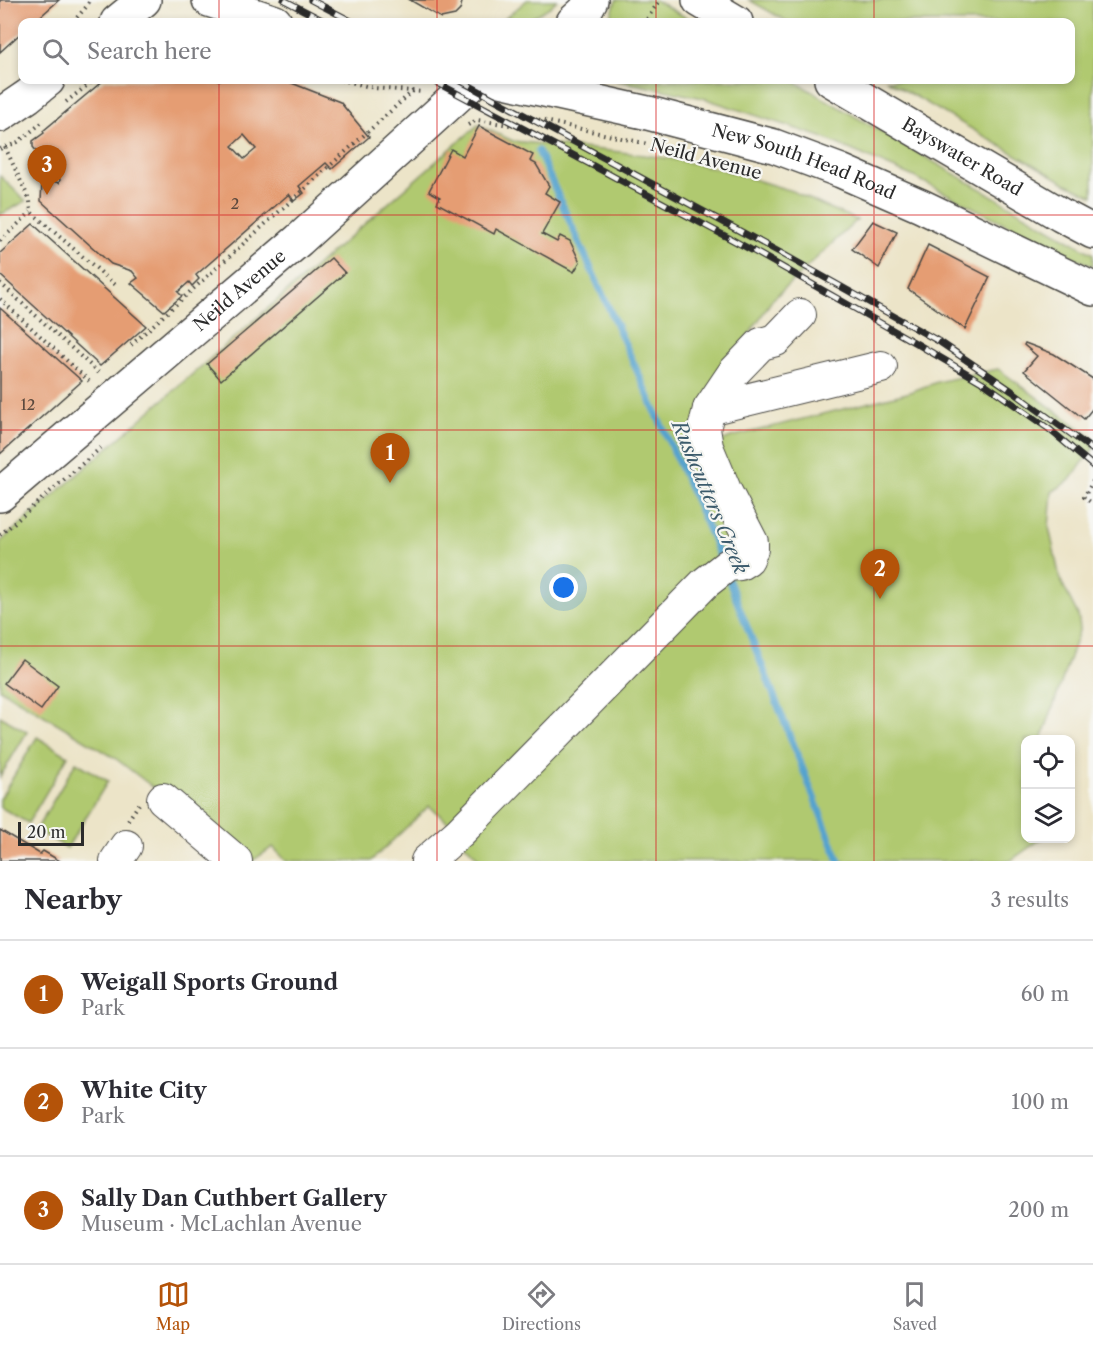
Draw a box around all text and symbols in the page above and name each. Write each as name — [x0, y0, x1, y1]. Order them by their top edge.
search box — [18, 18, 1075, 84]
icon: search — [39, 35, 72, 68]
text: Search here — [87, 38, 212, 65]
street label: Bayswater Road — [898, 113, 1026, 201]
street label: New South Head Road — [710, 119, 899, 205]
street label: Neild Avenue — [648, 134, 764, 184]
pin: 3 — [28, 146, 66, 195]
house number: 2 — [231, 194, 239, 213]
street label: Neild Avenue — [189, 245, 290, 336]
house number: 12 — [21, 395, 35, 414]
water label: Rushcutters Creek — [666, 415, 753, 578]
pin: 1 — [370, 434, 410, 483]
pin: 2 — [860, 550, 900, 599]
your location — [549, 573, 578, 602]
map controls — [1021, 735, 1075, 843]
button: locate — [1021, 735, 1075, 789]
button: layers — [1021, 789, 1075, 843]
scale bar — [18, 819, 84, 846]
text: 20 m — [27, 822, 66, 842]
text: Nearby — [24, 884, 122, 916]
text: 3 results — [991, 888, 1069, 912]
text: Weigall Sports Ground — [81, 969, 338, 996]
text: 1 — [39, 982, 48, 1006]
text: 60 m — [1021, 982, 1069, 1006]
text: Park — [81, 996, 124, 1020]
text: White City — [81, 1077, 207, 1104]
text: 2 — [38, 1090, 49, 1114]
text: 100 m — [1011, 1090, 1069, 1114]
text: Park — [81, 1104, 124, 1128]
text: Sally Dan Cuthbert Gallery — [81, 1185, 387, 1212]
text: 3 — [38, 1198, 49, 1222]
text: 200 m — [1008, 1198, 1069, 1222]
text: Museum · McLachlan Avenue — [81, 1212, 362, 1236]
tab: Map — [156, 1278, 190, 1334]
tab: Directions — [502, 1278, 581, 1334]
tab: Saved — [893, 1278, 937, 1334]

